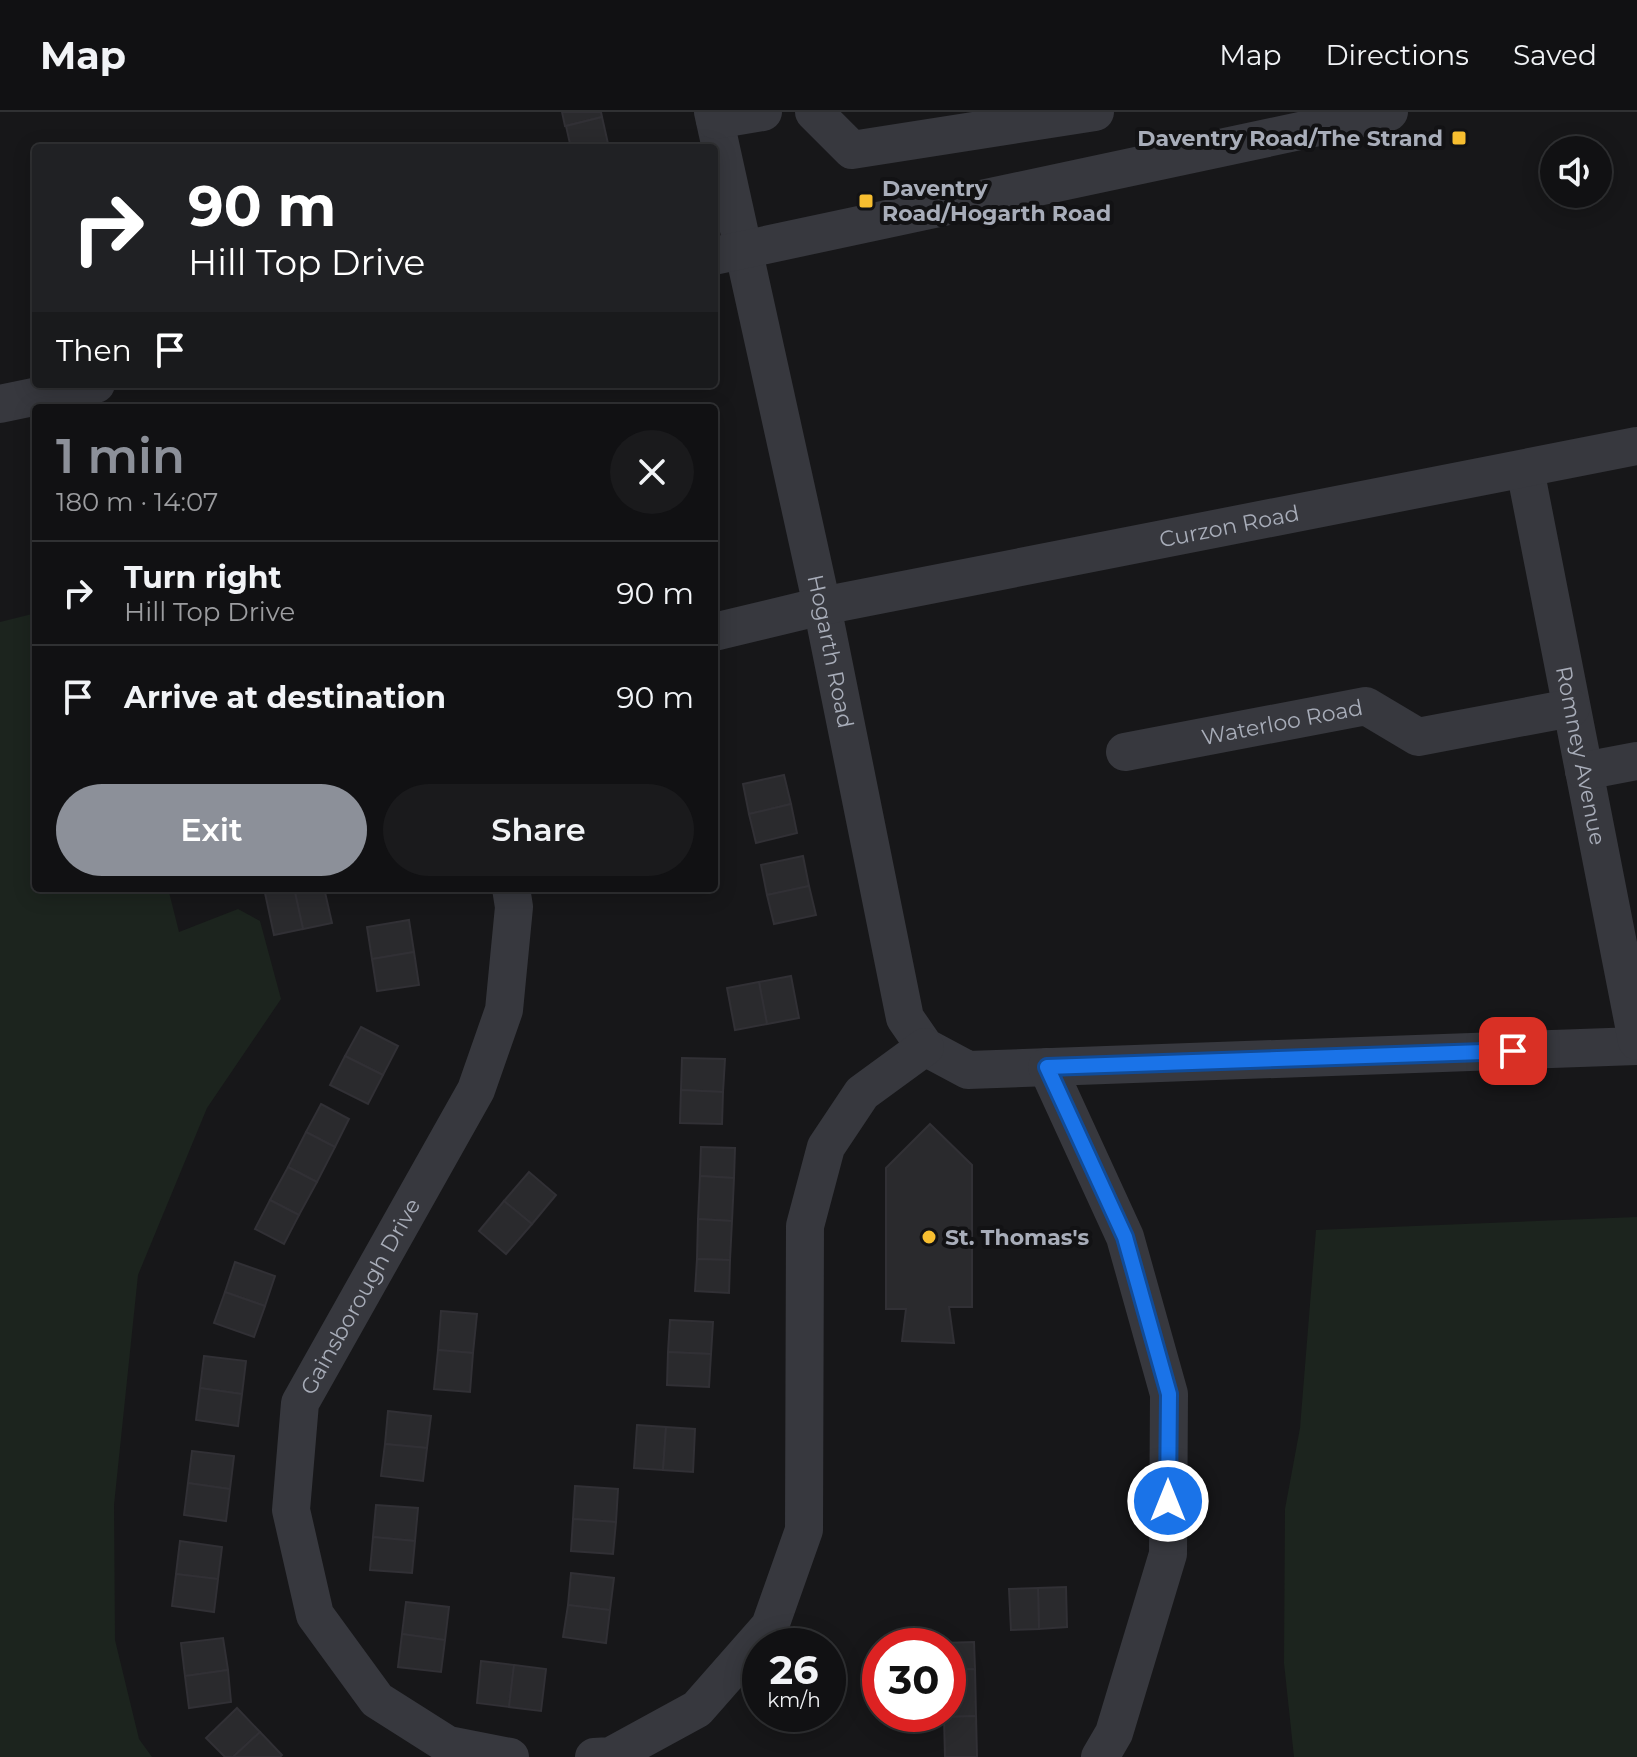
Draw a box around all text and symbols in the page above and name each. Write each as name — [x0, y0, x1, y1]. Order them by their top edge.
text: Map — [40, 32, 126, 79]
text: Map — [1219, 38, 1281, 72]
text: Directions — [1325, 38, 1469, 72]
text: Saved — [1513, 38, 1597, 72]
place label: Daventry Road/The Strand — [1137, 125, 1443, 152]
marker: Daventry Road/The Strand — [1450, 129, 1468, 147]
map controls — [1540, 136, 1612, 208]
button: sound — [1540, 136, 1612, 208]
text: 90 m — [188, 172, 336, 240]
place label: Daventry Road/Hogarth Road — [882, 175, 1111, 227]
icon: right — [56, 176, 160, 280]
marker: Daventry Road/Hogarth Road — [857, 192, 875, 210]
text: Hill Top Drive — [188, 240, 425, 284]
icon: arrive — [148, 328, 192, 372]
text: Then — [56, 332, 132, 369]
text: 1 min — [56, 427, 185, 485]
button: close — [610, 430, 694, 514]
text: 180 m · 14:07 — [56, 486, 218, 518]
street label: Curzon Road — [1157, 500, 1301, 553]
text: Turn right — [124, 559, 281, 596]
icon: right — [56, 571, 100, 615]
street label: Hogarth Road — [801, 572, 859, 730]
text: 90 m — [616, 575, 694, 612]
text: Hill Top Drive — [124, 596, 295, 628]
street label: Romney Avenue — [1550, 664, 1611, 847]
icon: arrive — [56, 675, 100, 719]
text: Arrive at destination — [124, 679, 446, 716]
text: 90 m — [616, 679, 694, 716]
street label: Waterloo Road — [1199, 694, 1365, 751]
button: Exit — [56, 784, 367, 876]
button: Share — [383, 784, 694, 876]
pin — [1479, 1017, 1547, 1085]
icon: arrive — [1491, 1029, 1535, 1073]
street label: Gainsborough Drive — [295, 1194, 426, 1399]
place label: St. Thomas's — [945, 1224, 1090, 1251]
marker: St. Thomas's — [920, 1228, 938, 1246]
position arrow — [1126, 1459, 1210, 1543]
speed limit sign: 30 — [862, 1628, 966, 1732]
text: 26 — [769, 1645, 819, 1694]
text: km/h — [767, 1688, 821, 1712]

